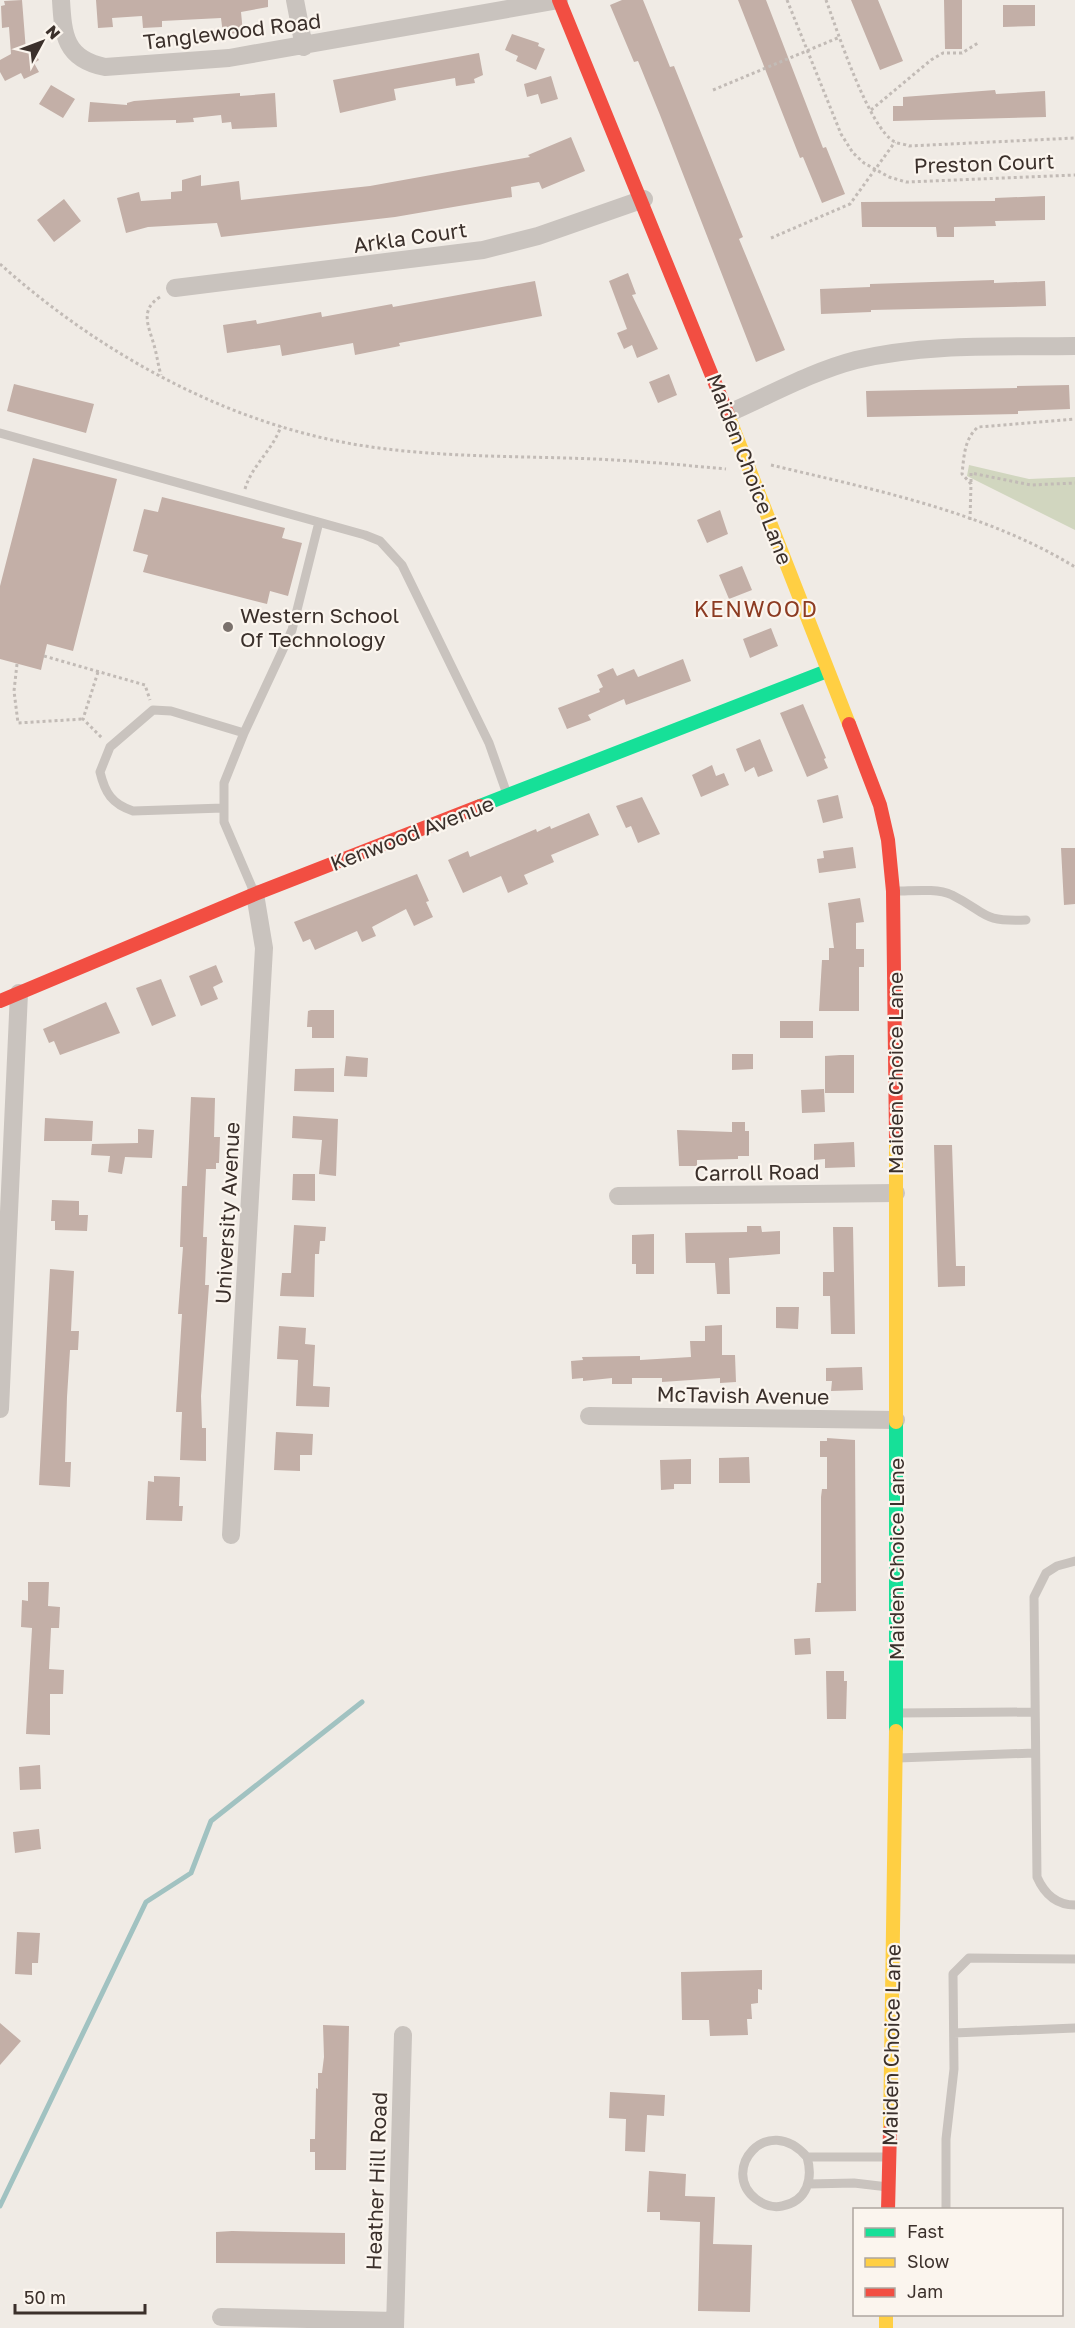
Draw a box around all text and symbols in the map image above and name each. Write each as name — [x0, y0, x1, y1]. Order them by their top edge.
street label: Tanglewood Road — [142, 7, 322, 55]
north arrow — [12, 12, 72, 72]
text: N — [42, 21, 65, 43]
street label: Preston Court — [913, 148, 1055, 178]
street label: Arkla Court — [351, 216, 469, 258]
street label: Maiden Choice Lane — [702, 370, 798, 568]
district label: KENWOOD — [694, 595, 818, 622]
place label: Western School Of Technology — [240, 602, 399, 652]
marker: Western School Of Technology — [221, 620, 235, 634]
street label: Kenwood Avenue — [326, 790, 498, 876]
street label: Maiden Choice Lane — [882, 972, 908, 1174]
street label: University Avenue — [209, 1121, 245, 1305]
street label: Carroll Road — [694, 1158, 820, 1186]
street label: McTavish Avenue — [656, 1380, 830, 1410]
street label: Maiden Choice Lane — [883, 1458, 909, 1660]
street label: Maiden Choice Lane — [876, 1944, 906, 2146]
street label: Heather Hill Road — [360, 2091, 392, 2271]
legend — [853, 2208, 1063, 2316]
text: Fast — [907, 2220, 944, 2242]
text: Slow — [907, 2250, 950, 2272]
scale bar — [15, 2277, 146, 2315]
text: Jam — [907, 2280, 943, 2302]
text: 50 m — [24, 2286, 66, 2308]

